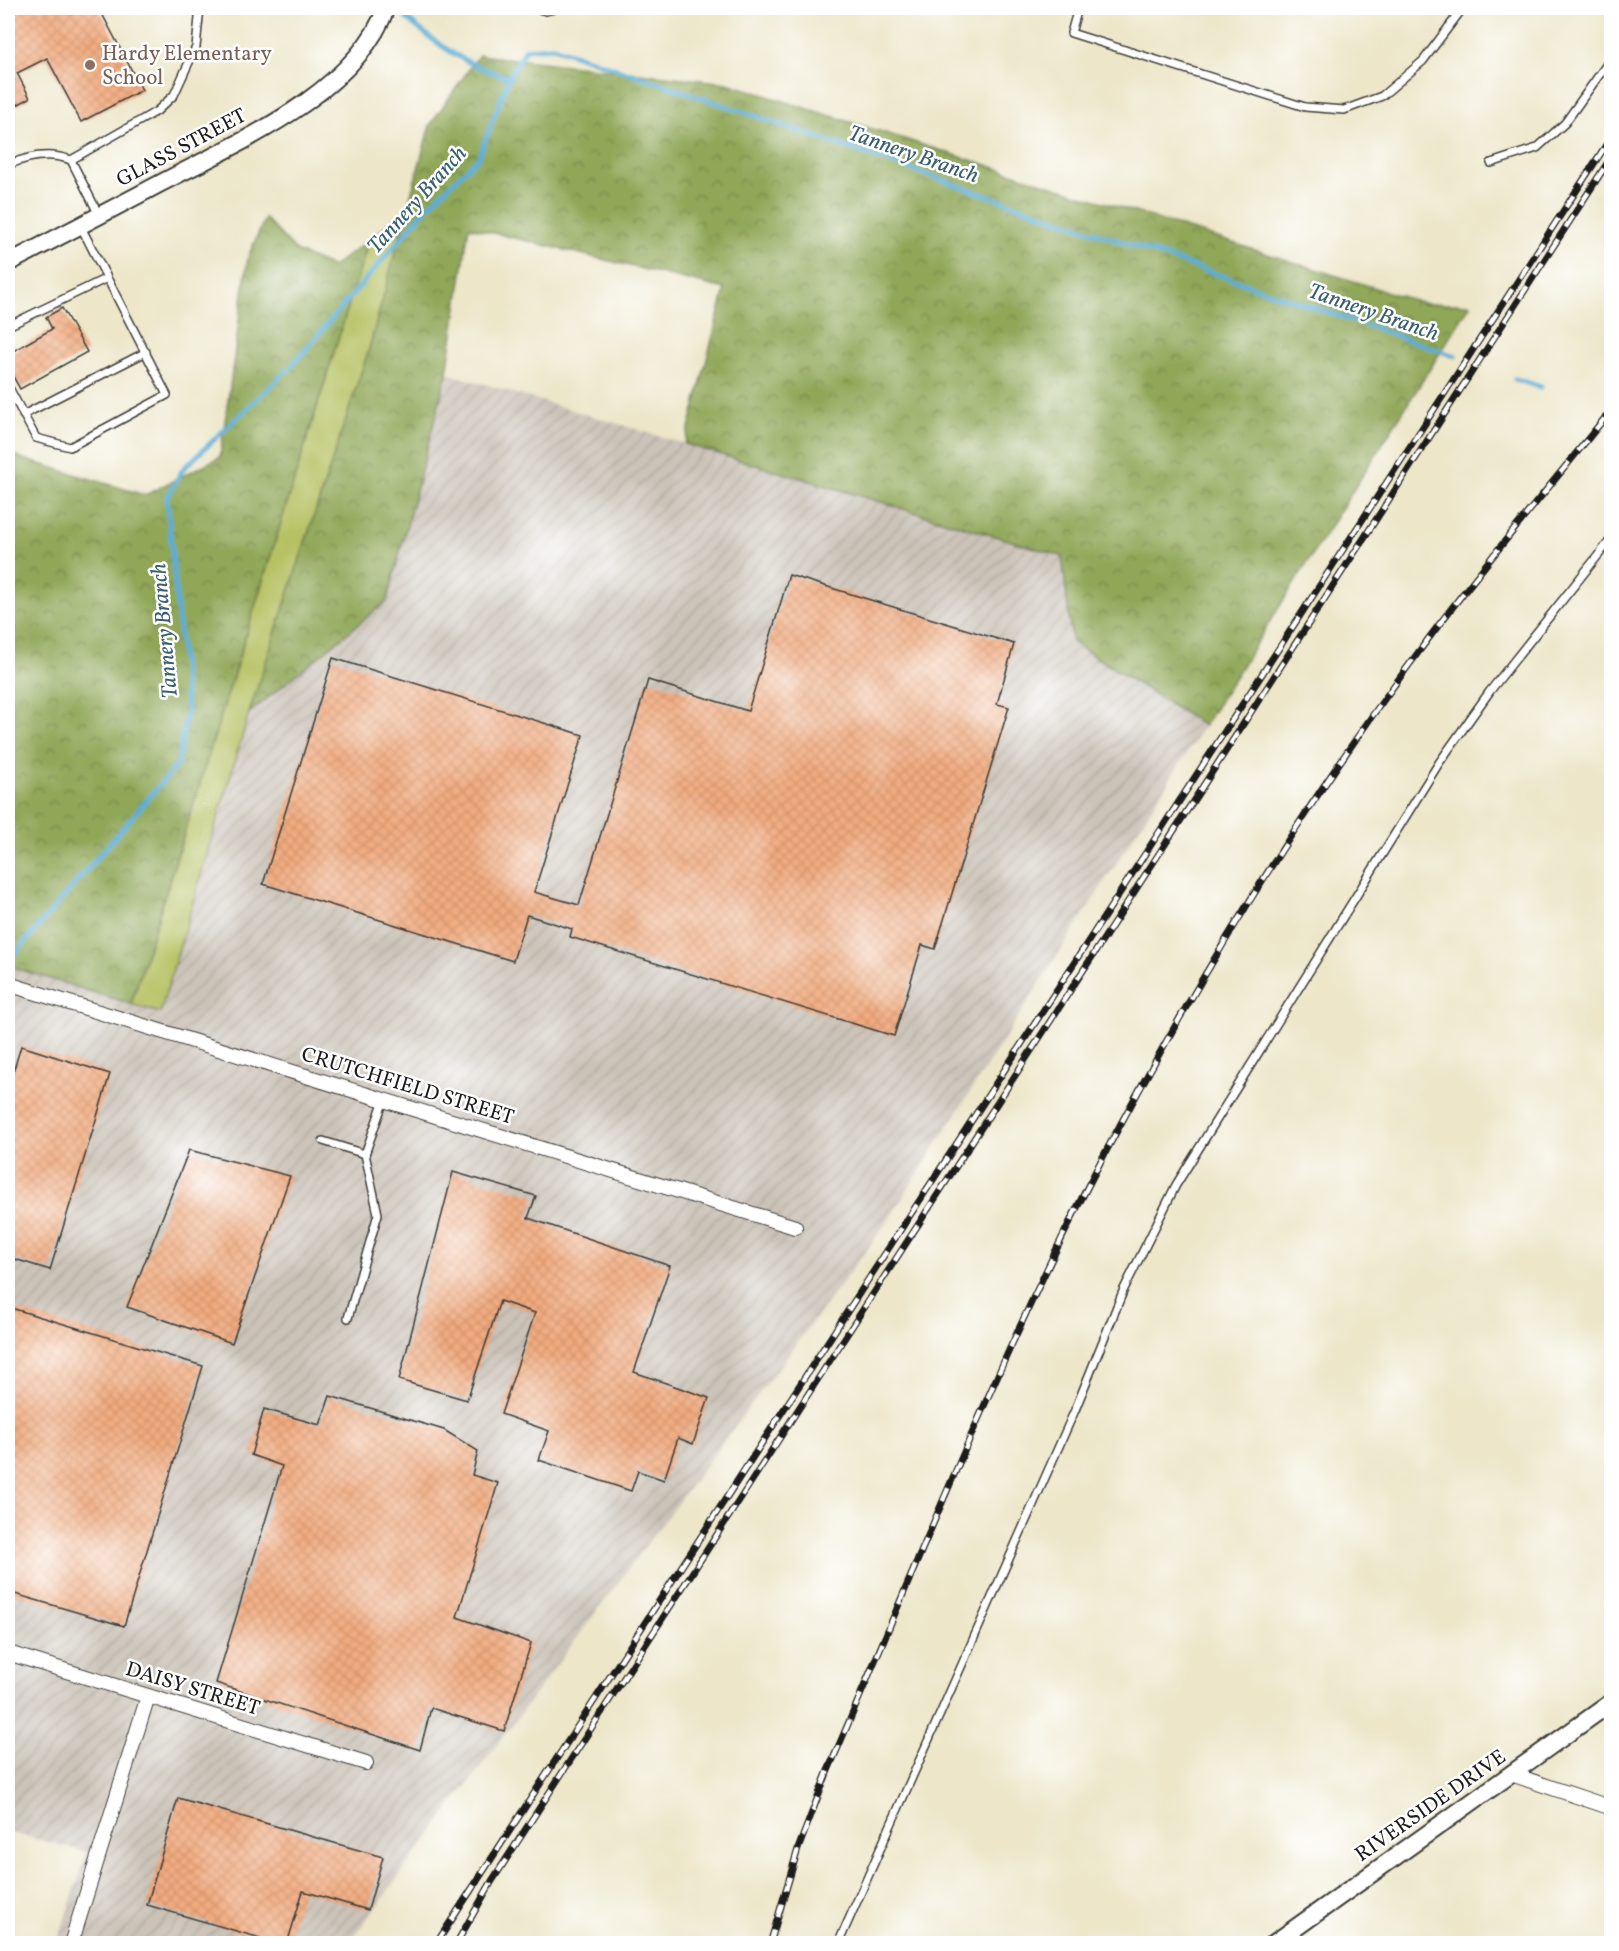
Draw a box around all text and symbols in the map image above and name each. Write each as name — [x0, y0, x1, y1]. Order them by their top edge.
place label: Hardy Elementary School — [102, 40, 272, 93]
marker: Hardy Elementary School — [83, 58, 97, 72]
street label: GLASS STREET — [112, 102, 252, 195]
water label: Tannery Branch — [844, 119, 982, 192]
water label: Tannery Branch — [361, 140, 475, 261]
water label: Tannery Branch — [1304, 277, 1442, 350]
water label: Tannery Branch — [144, 562, 187, 700]
street label: CRUTCHFIELD STREET — [298, 1040, 517, 1133]
street label: DAISY STREET — [122, 1655, 263, 1724]
street label: RIVERSIDE DRIVE — [1349, 1743, 1512, 1869]

